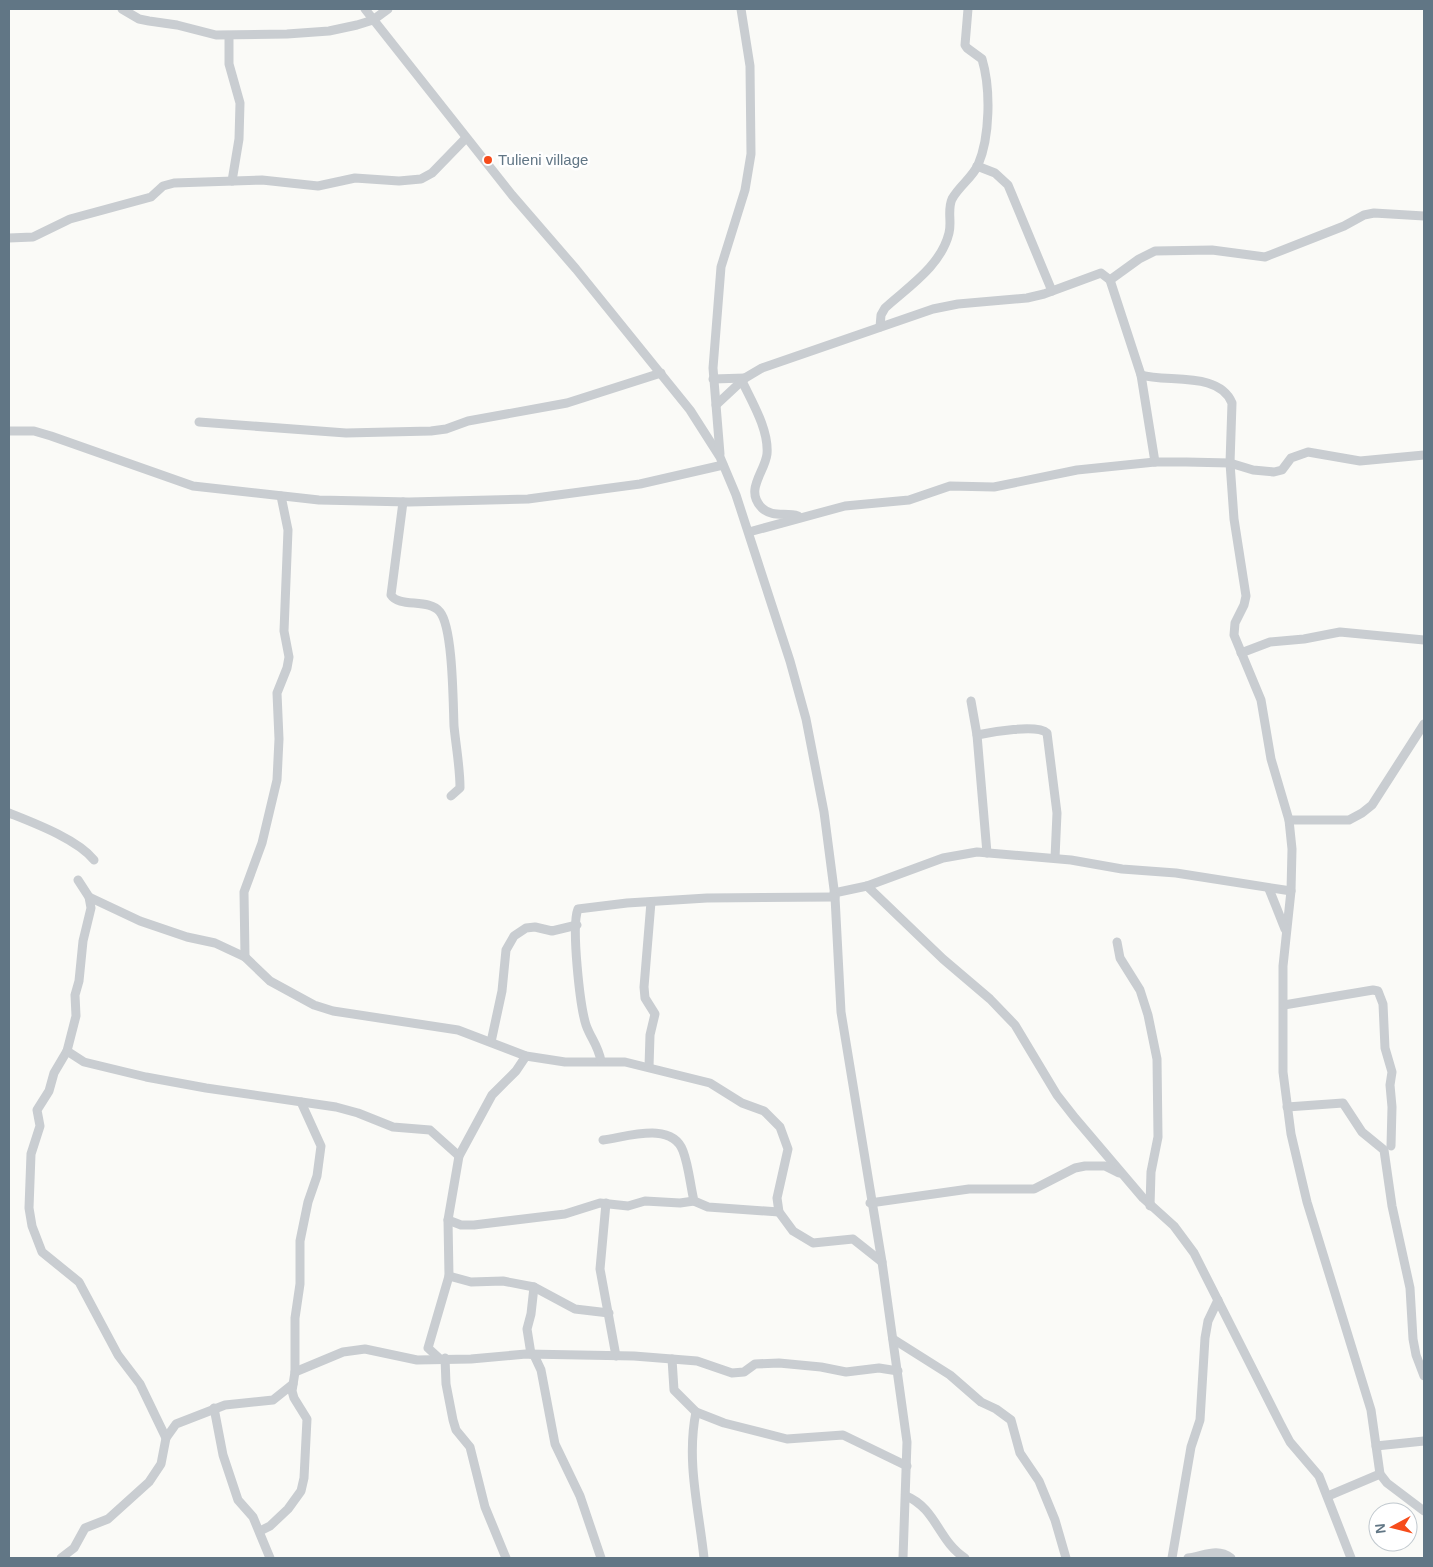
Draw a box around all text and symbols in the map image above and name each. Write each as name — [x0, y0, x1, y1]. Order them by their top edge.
place label: Tulieni village — [498, 151, 588, 168]
marker: Tulieni village — [482, 154, 494, 166]
north arrow — [1368, 1502, 1418, 1552]
text: N — [1372, 1523, 1389, 1535]

